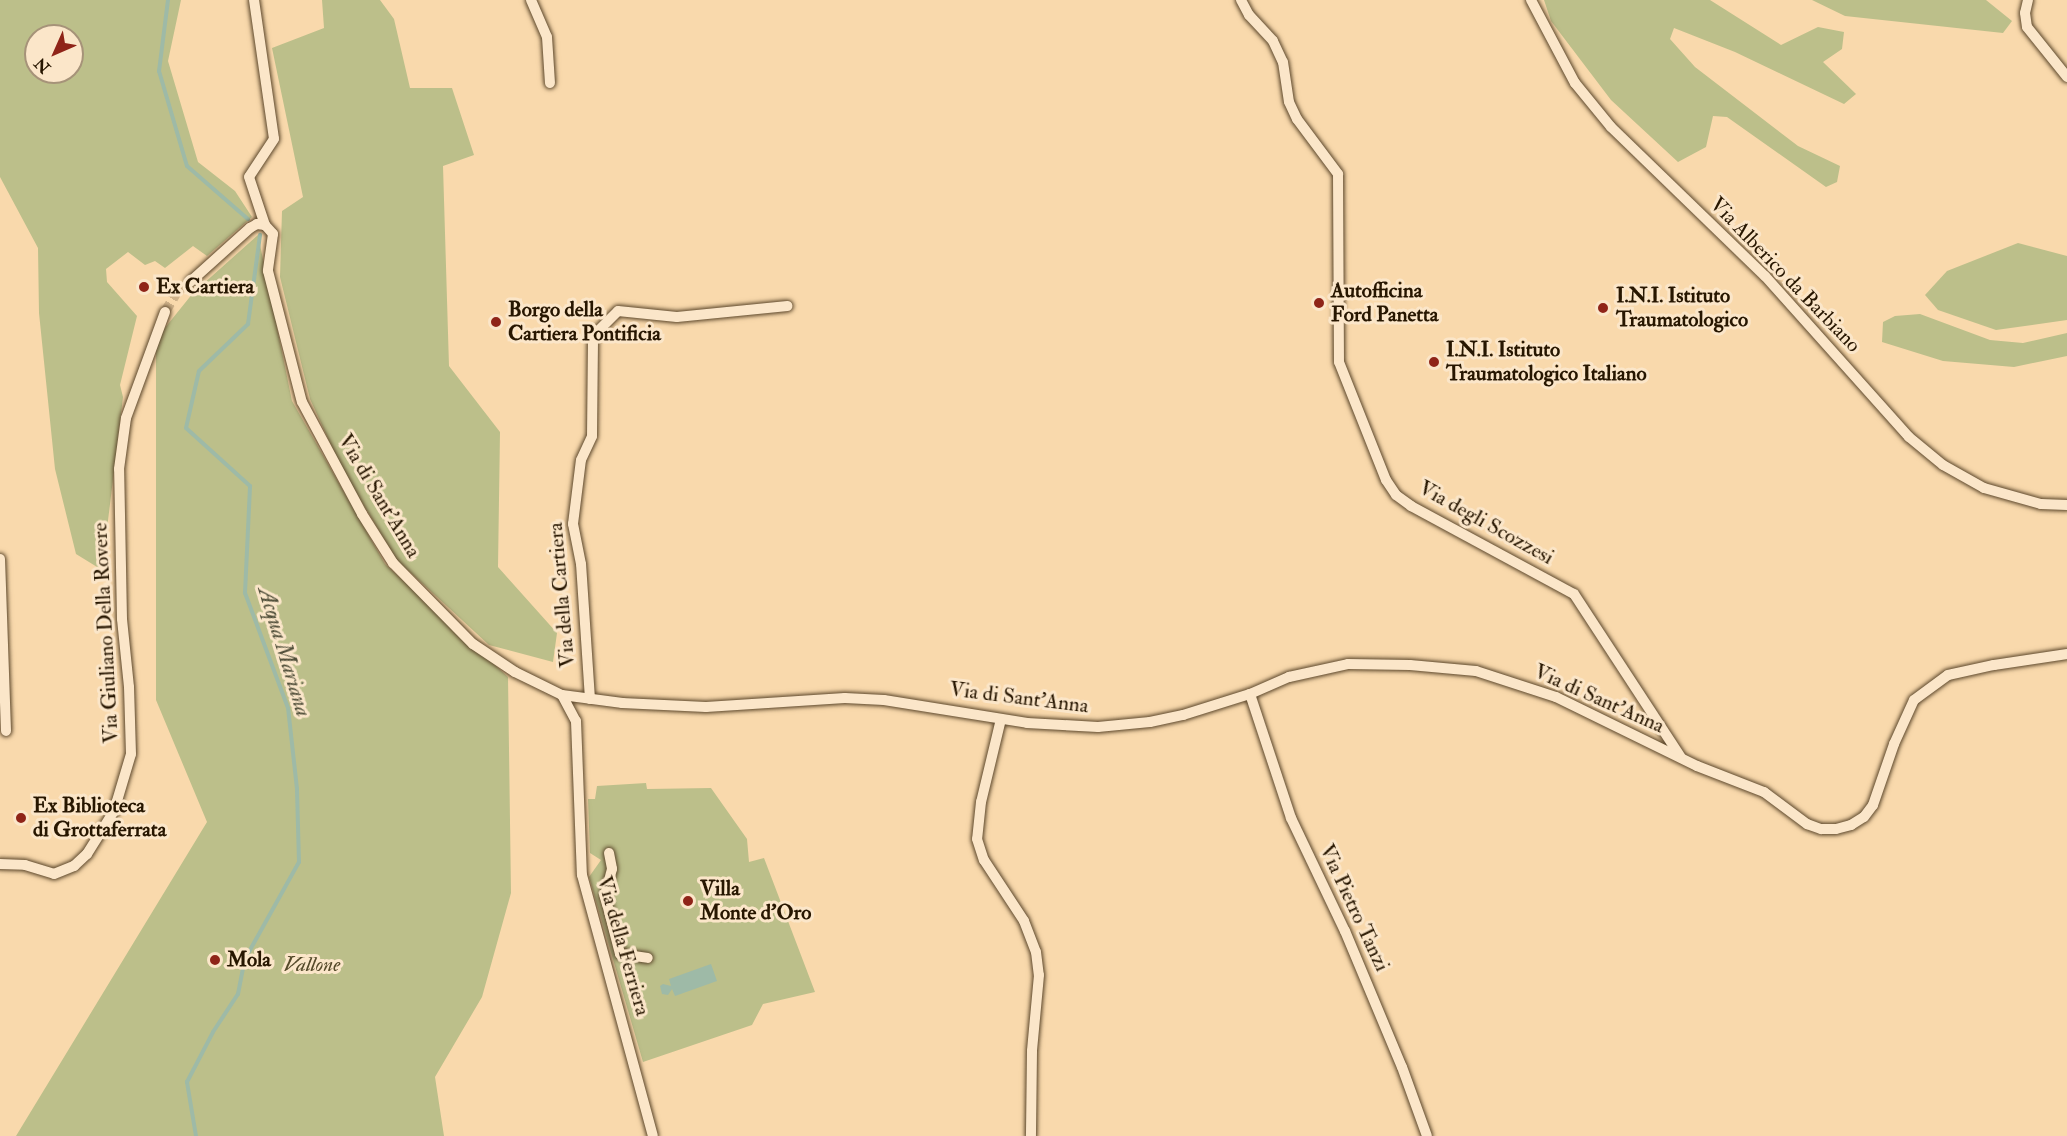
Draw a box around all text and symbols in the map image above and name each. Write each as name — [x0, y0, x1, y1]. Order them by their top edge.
north arrow — [24, 24, 84, 84]
text: N — [31, 53, 55, 77]
street label: Via Alberico da Barbiano — [1704, 192, 1866, 358]
place label: Ex Cartiera — [156, 274, 254, 300]
place label: Autofficina Ford Panetta — [1331, 278, 1439, 328]
marker: Ex Cartiera — [137, 280, 151, 294]
place label: I.N.I. Istituto Traumatologico — [1616, 283, 1748, 333]
marker: Autofficina Ford Panetta — [1312, 296, 1326, 310]
place label: Borgo della Cartiera Pontificia — [508, 297, 661, 347]
marker: I.N.I. Istituto Traumatologico — [1594, 299, 1612, 317]
marker: Borgo della Cartiera Pontificia — [489, 315, 503, 329]
place label: I.N.I. Istituto Traumatologico Italiano — [1446, 337, 1647, 387]
marker: I.N.I. Istituto Traumatologico Italiano — [1427, 355, 1441, 369]
street label: Via di Sant'Anna — [332, 430, 426, 562]
street label: Via degli Scozzesi — [1414, 476, 1558, 570]
street label: Via della Cartiera — [543, 521, 581, 669]
street label: Via Giuliano Della Rovere — [88, 522, 124, 744]
water label: Acqua Mariana — [252, 584, 316, 720]
street label: Via di Sant'Anna — [1530, 659, 1668, 739]
street label: Via di Sant'Anna — [948, 677, 1090, 719]
place label: Ex Biblioteca di Grottaferrata — [33, 793, 166, 843]
marker: Ex Biblioteca di Grottaferrata — [14, 811, 28, 825]
street label: Via Pietro Tanzi — [1314, 840, 1394, 976]
street label: Via della Ferriera — [591, 873, 655, 1019]
place label: Villa Monte d'Oro — [700, 876, 811, 926]
marker: Villa Monte d'Oro — [681, 894, 695, 908]
place label: Mola — [227, 947, 271, 973]
park label: Vallone — [284, 952, 340, 978]
marker: Mola — [208, 953, 222, 967]

